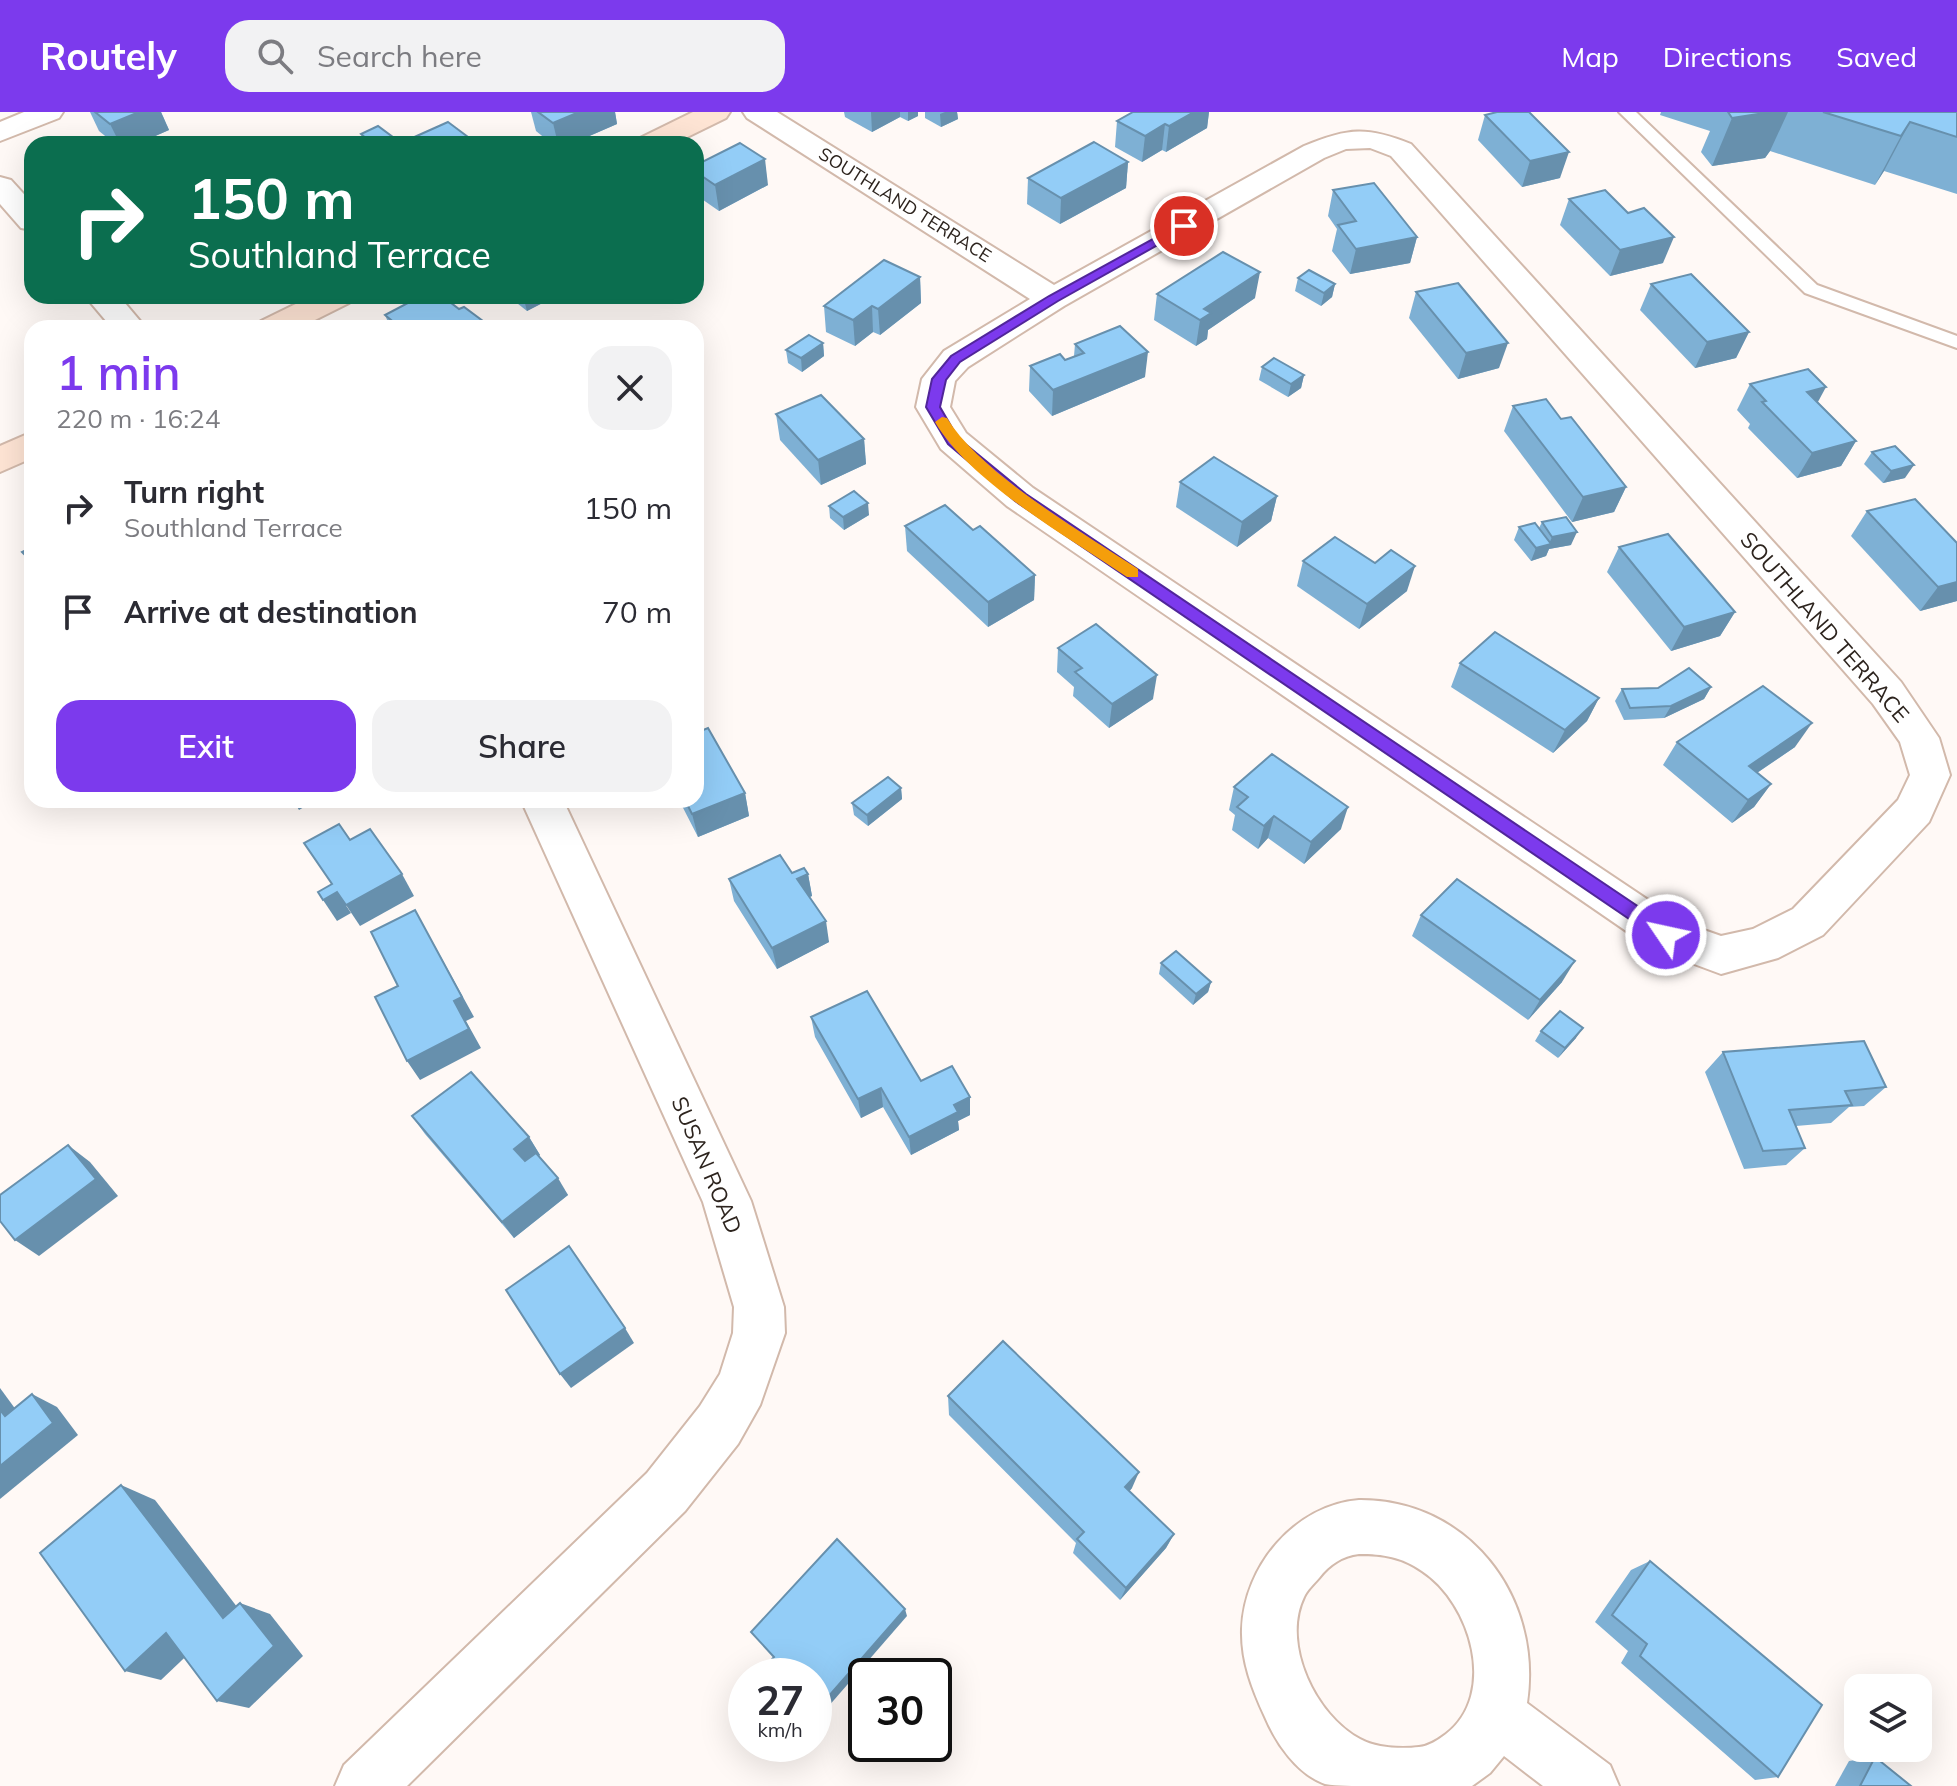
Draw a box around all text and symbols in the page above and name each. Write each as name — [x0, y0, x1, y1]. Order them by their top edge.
search box — [225, 20, 785, 92]
text: Routely — [40, 32, 177, 80]
icon: search — [253, 34, 297, 78]
text: Search here — [317, 37, 482, 75]
text: Map — [1561, 39, 1619, 74]
text: Directions — [1663, 39, 1792, 74]
text: Saved — [1836, 39, 1917, 74]
street label: SOUTHLAND TERRACE — [815, 142, 996, 267]
text: 150 m — [188, 163, 355, 233]
icon: right — [56, 168, 160, 272]
pin — [1150, 192, 1218, 260]
icon: arrive — [1162, 204, 1206, 248]
text: Southland Terrace — [188, 232, 491, 277]
text: 1 min — [56, 342, 181, 402]
button: close — [588, 346, 672, 430]
text: 220 m · 16:24 — [56, 402, 220, 435]
text: Turn right — [124, 473, 264, 511]
icon: right — [56, 486, 100, 530]
text: 150 m — [584, 489, 672, 527]
text: Southland Terrace — [124, 511, 343, 544]
street label: SOUTHLAND TERRACE — [1735, 526, 1915, 728]
icon: arrive — [56, 590, 100, 634]
text: Arrive at destination — [124, 593, 418, 631]
text: 70 m — [602, 593, 672, 631]
button: Exit — [56, 700, 356, 792]
button: Share — [372, 700, 672, 792]
position arrow — [1624, 893, 1708, 977]
street label: SUSAN ROAD — [666, 1092, 748, 1238]
speed limit sign: 30 — [848, 1658, 952, 1762]
map controls — [1844, 1674, 1932, 1762]
button: layers — [1844, 1674, 1932, 1762]
text: 27 — [756, 1675, 804, 1725]
text: km/h — [757, 1717, 803, 1742]

